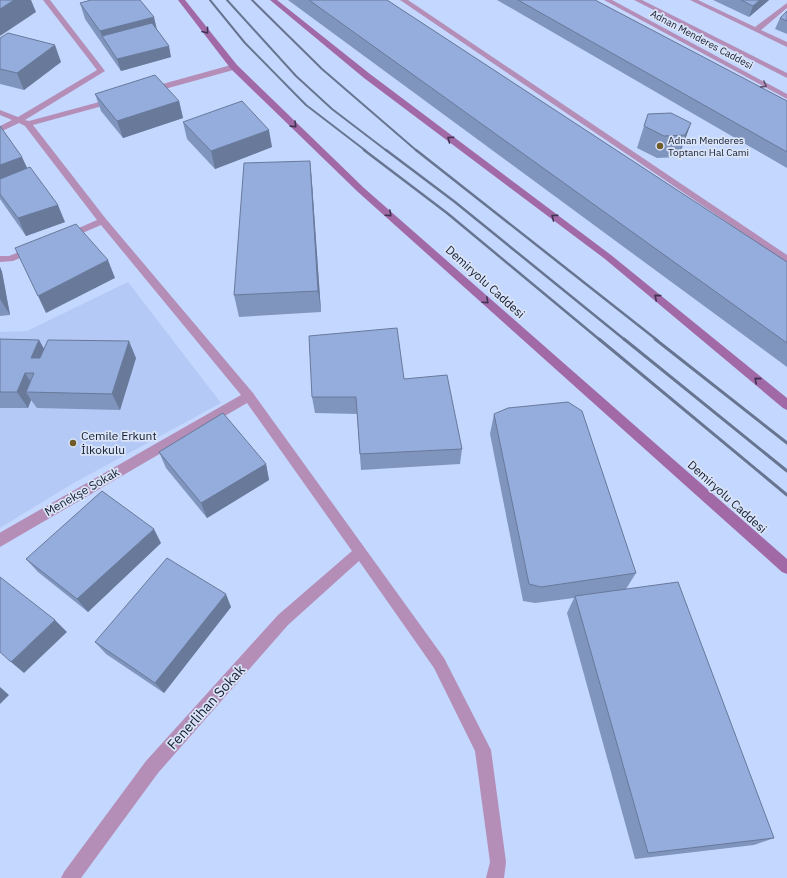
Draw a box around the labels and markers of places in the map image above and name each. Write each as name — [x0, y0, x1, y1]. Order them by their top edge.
place label: Adnan Menderes Toptancı Hal Cami — [668, 134, 749, 159]
marker: Adnan Menderes Toptancı Hal Cami — [655, 141, 665, 151]
place label: Cemile Erkunt İlkokulu — [81, 428, 157, 457]
marker: Cemile Erkunt İlkokulu — [68, 438, 78, 448]

